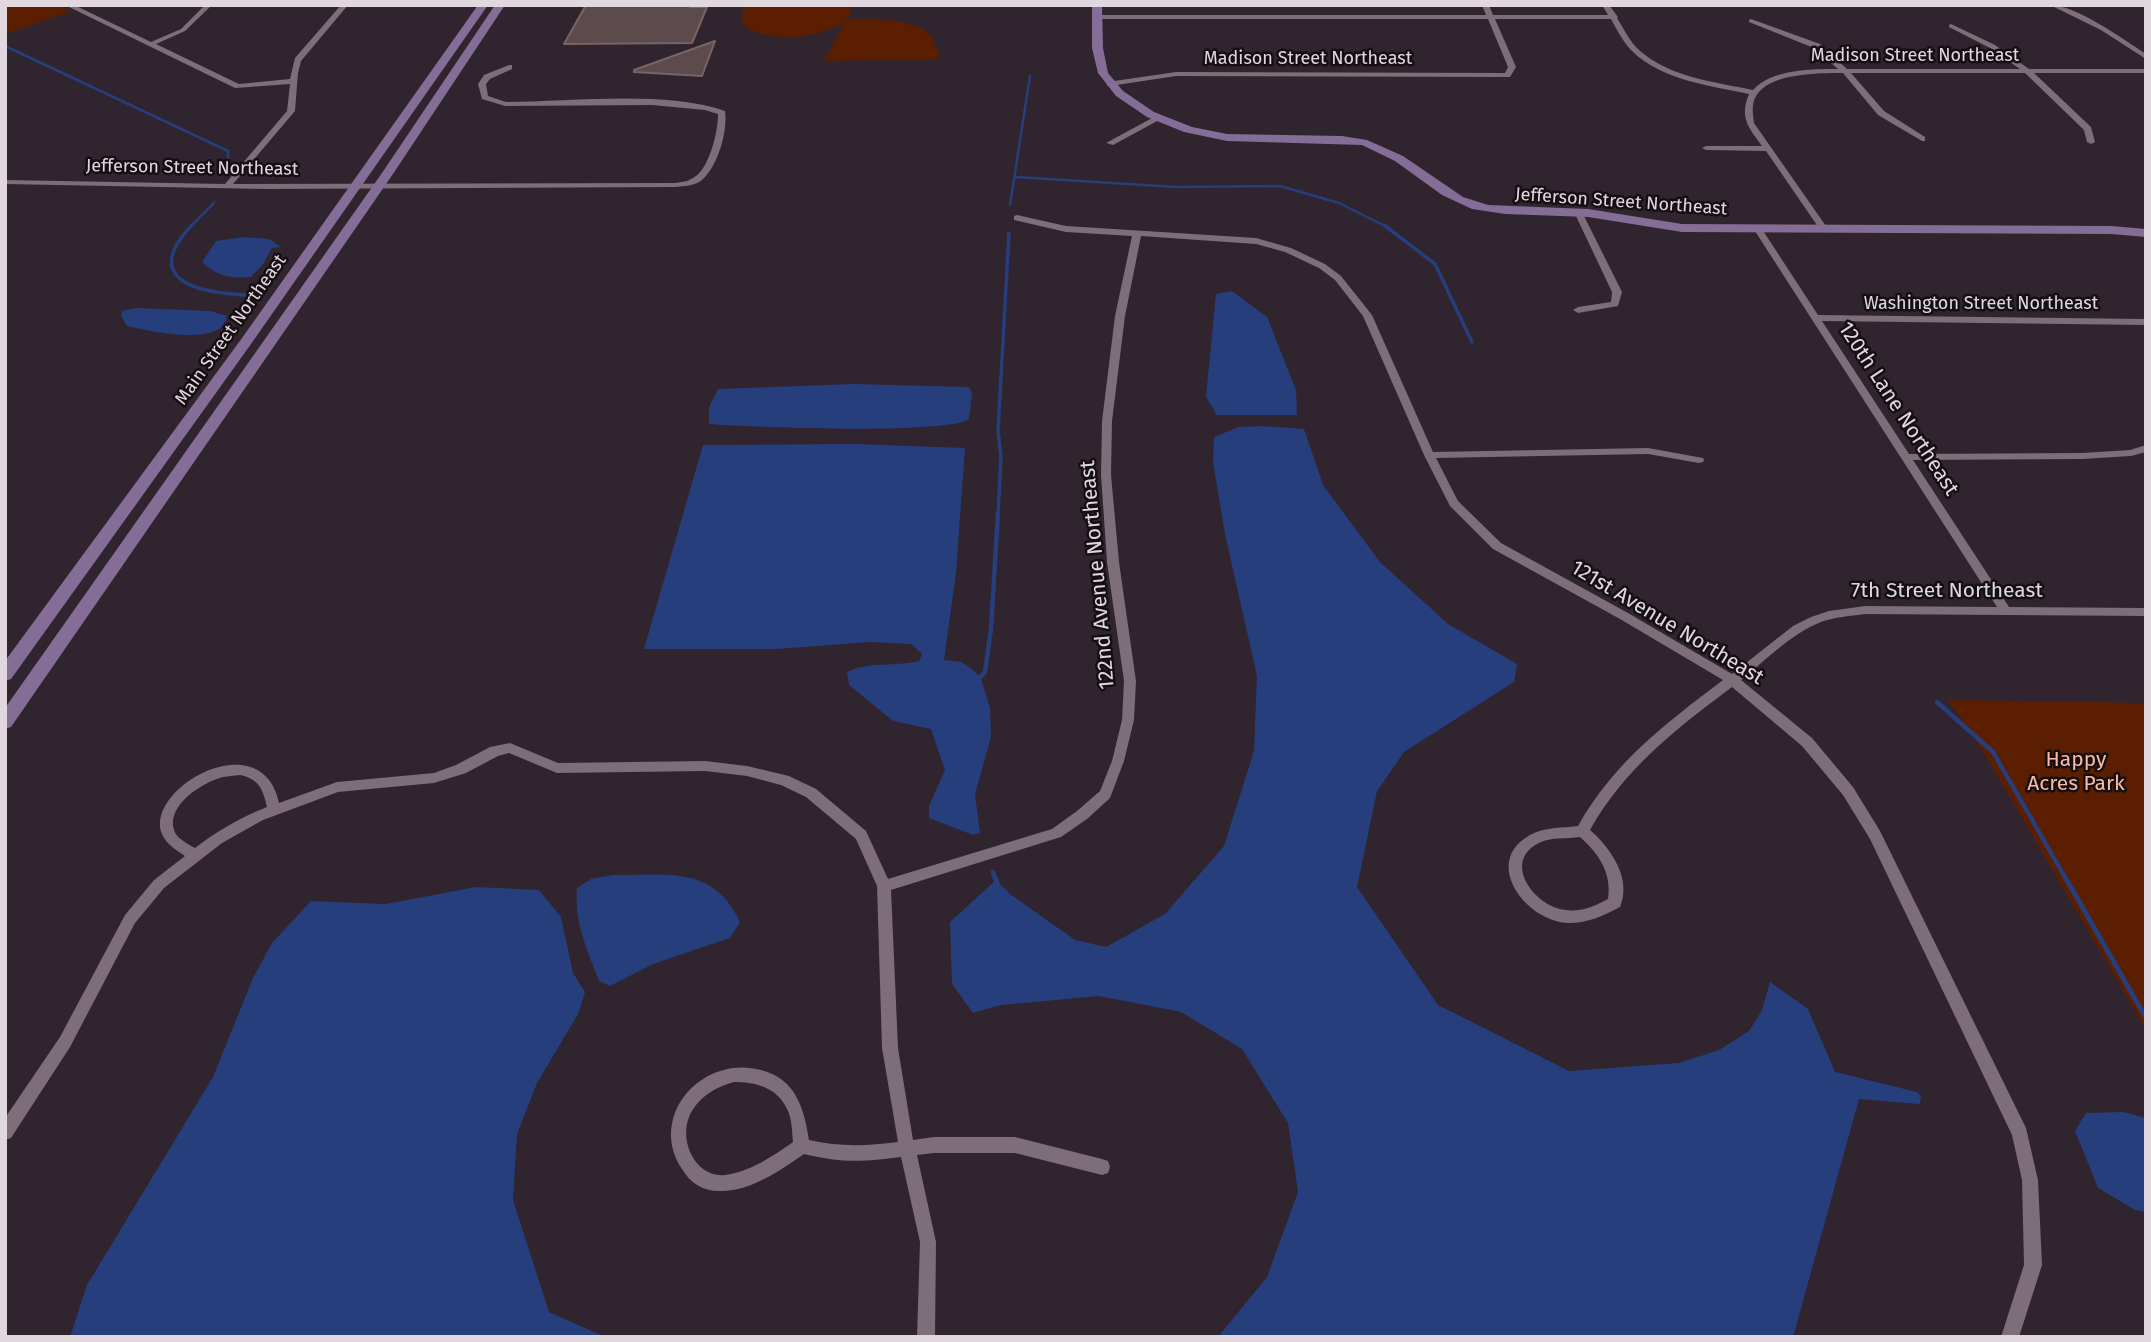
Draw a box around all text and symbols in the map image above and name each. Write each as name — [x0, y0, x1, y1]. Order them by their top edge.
street label: Madison Street Northeast — [1811, 45, 2019, 67]
street label: Madison Street Northeast — [1204, 48, 1412, 70]
street label: Jefferson Street Northeast — [86, 155, 298, 181]
street label: Jefferson Street Northeast — [1514, 184, 1728, 220]
street label: Main Street Northeast — [171, 251, 291, 409]
street label: Washington Street Northeast — [1864, 293, 2098, 315]
street label: 120th Lane Northeast — [1832, 317, 1964, 501]
street label: 122nd Avenue Northeast — [1075, 459, 1121, 691]
street label: 121st Avenue Northeast — [1566, 555, 1768, 691]
street label: 7th Street Northeast — [1851, 578, 2043, 604]
park label: Happy Acres Park — [2027, 747, 2125, 797]

